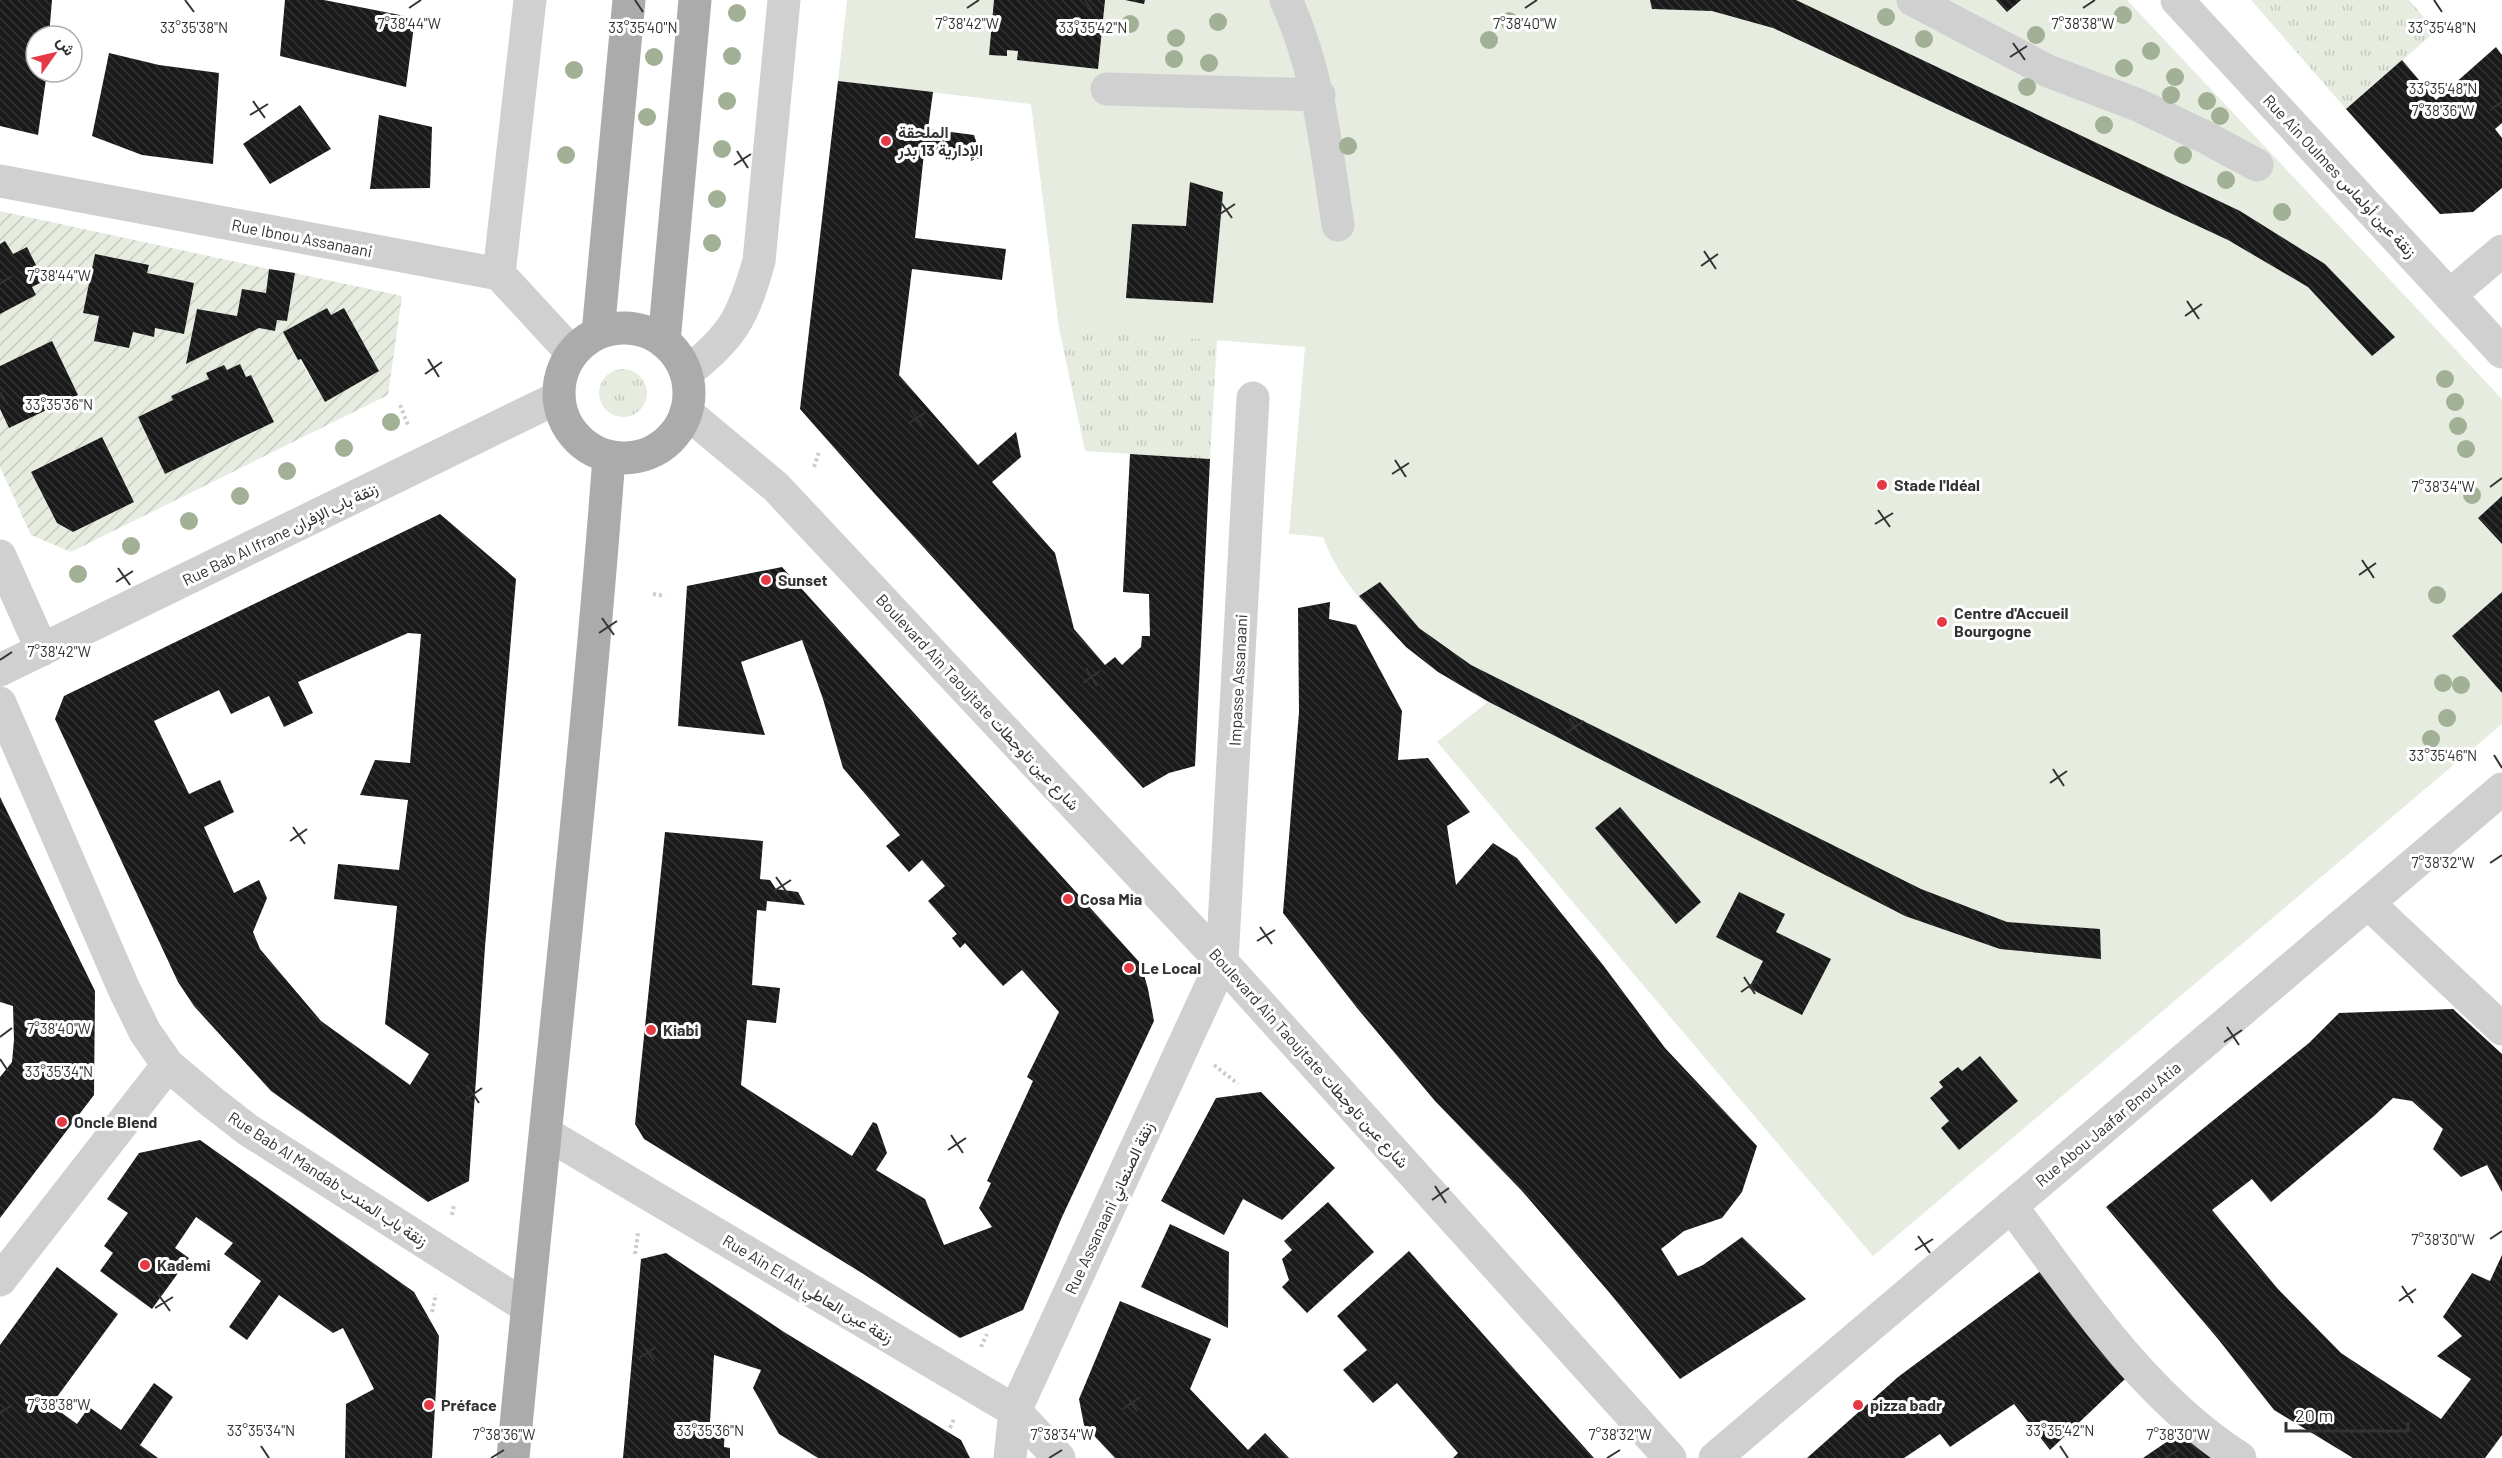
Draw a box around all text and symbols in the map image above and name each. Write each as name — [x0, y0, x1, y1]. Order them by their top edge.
text: 7°38'44"W — [377, 14, 441, 32]
text: 7°38'42"W — [935, 14, 999, 32]
text: 7°38'40"W — [1493, 14, 1557, 32]
text: 7°38'38"W — [2052, 14, 2115, 32]
text: 33°35'38"N — [160, 18, 228, 36]
text: 33°35'40"N — [608, 18, 678, 36]
text: 33°35'42"N — [1059, 18, 1127, 36]
text: 33°35'48"N — [2408, 18, 2476, 36]
north arrow — [24, 24, 84, 84]
text: ش — [53, 32, 80, 59]
text: 33°35'48"N — [2409, 79, 2477, 97]
street label: Rue Ain Oulmes زنقة عين أولماس — [2258, 90, 2421, 262]
text: 7°38'36"W — [2412, 101, 2474, 119]
place label: الملحقة الإدارية 13 بدر — [897, 122, 983, 161]
marker: الملحقة الإدارية 13 بدر — [879, 134, 893, 148]
street label: Rue Ibnou Assanaani — [230, 215, 374, 260]
text: 7°38'44"W — [27, 266, 91, 284]
text: 33°35'36"N — [25, 395, 93, 413]
place label: Stade l'Idéal — [1894, 475, 1980, 494]
text: 7°38'34"W — [2411, 477, 2475, 495]
street label: Rue Bab Al Ifrane زنقة باب الإفران — [179, 478, 381, 591]
marker: Stade l'Idéal — [1875, 478, 1889, 492]
place label: Sunset — [778, 570, 828, 589]
marker: Sunset — [759, 573, 773, 587]
street label: Boulevard Ain Taoujtate شارع عين تاوجطات — [871, 590, 1084, 816]
place label: Centre d'Accueil Bourgogne — [1954, 603, 2069, 640]
street label: Impasse Assanaani — [1225, 614, 1250, 746]
marker: Centre d'Accueil Bourgogne — [1935, 615, 1949, 629]
text: 7°38'42"W — [27, 642, 91, 660]
text: 33°35'46"N — [2409, 746, 2477, 764]
text: 7°38'32"W — [2411, 853, 2475, 871]
place label: Cosa Mia — [1080, 889, 1142, 908]
marker: Cosa Mia — [1061, 892, 1075, 906]
street label: Boulevard Ain Taoujtate شارع عين تاوجطات — [1203, 944, 1413, 1173]
place label: Le Local — [1141, 958, 1201, 977]
marker: Le Local — [1122, 961, 1136, 975]
text: 7°38'40"W — [27, 1019, 91, 1037]
place label: Kiabi — [663, 1020, 699, 1039]
marker: Kiabi — [644, 1023, 658, 1037]
street label: Rue Abou Jaafar Bnou Atia — [2031, 1057, 2184, 1190]
text: 33°35'34"N — [25, 1062, 93, 1080]
street label: Rue Bab Al Mandab زنقة باب المندب — [224, 1107, 431, 1252]
place label: Oncle Blend — [74, 1112, 157, 1131]
marker: Oncle Blend — [55, 1115, 69, 1129]
street label: Rue Assanaani زنقة الصنعاني — [1060, 1118, 1161, 1299]
street label: Rue Ain El Ati زنقة عين العاطي — [717, 1230, 897, 1351]
text: 7°38'30"W — [2411, 1230, 2475, 1248]
place label: Kademi — [157, 1255, 211, 1274]
marker: Kademi — [138, 1258, 152, 1272]
text: 7°38'38"W — [28, 1395, 91, 1413]
place label: Préface — [441, 1395, 497, 1414]
place label: pizza badr — [1870, 1395, 1942, 1414]
scale bar — [2286, 1395, 2408, 1433]
marker: Préface — [422, 1398, 436, 1412]
marker: pizza badr — [1851, 1398, 1865, 1412]
text: 20 m — [2295, 1404, 2333, 1426]
text: 33°35'34"N — [227, 1421, 295, 1439]
text: 33°35'36"N — [676, 1421, 744, 1439]
text: 33°35'42"N — [2026, 1421, 2094, 1439]
text: 7°38'36"W — [473, 1425, 535, 1443]
text: 7°38'34"W — [1030, 1425, 1094, 1443]
text: 7°38'32"W — [1588, 1425, 1652, 1443]
text: 7°38'30"W — [2146, 1425, 2210, 1443]

